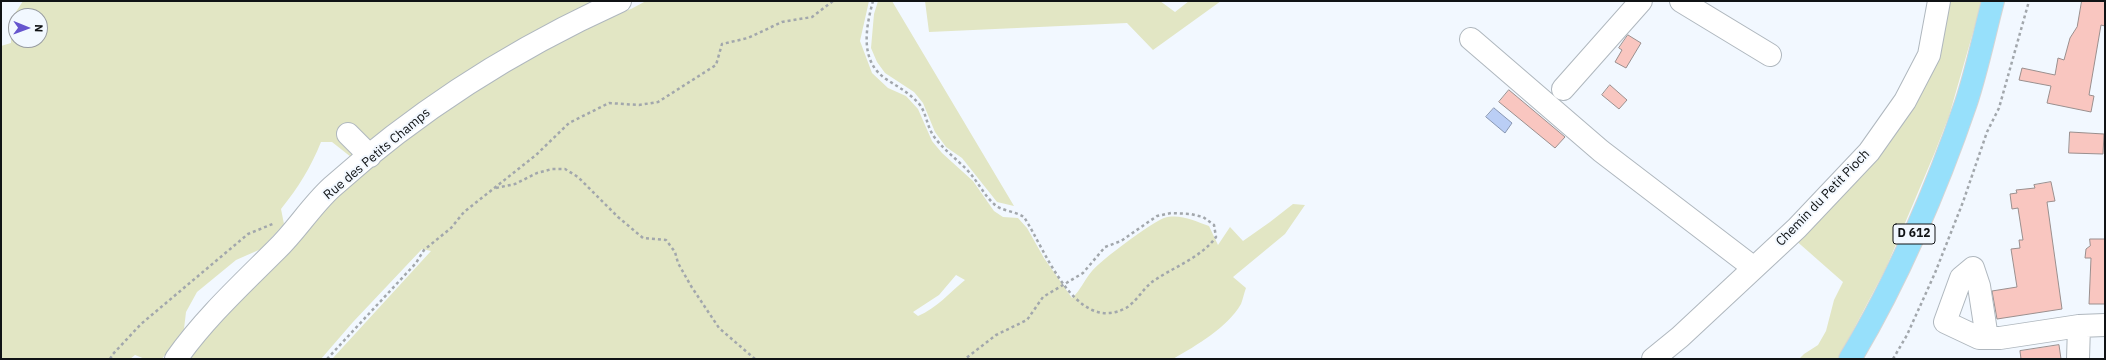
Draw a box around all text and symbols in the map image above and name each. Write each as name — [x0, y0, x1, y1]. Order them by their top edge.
north arrow — [8, 8, 48, 48]
text: N — [32, 24, 46, 32]
street label: Rue des Petits Champs — [321, 105, 433, 203]
street label: Chemin du Petit Pioch — [1773, 146, 1873, 250]
road number: D 612 — [1893, 224, 1935, 244]

